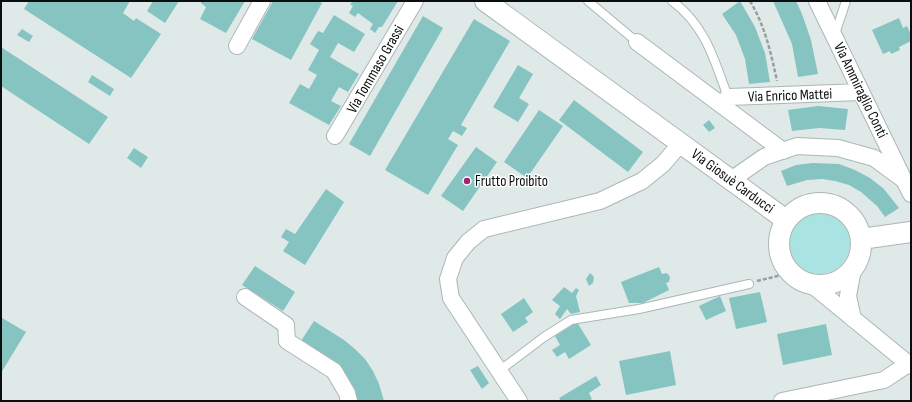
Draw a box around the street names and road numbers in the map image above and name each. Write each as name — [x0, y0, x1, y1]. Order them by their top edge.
street label: Via Tommaso Grassi — [343, 22, 408, 117]
street label: Via Ammiraglio Conti — [829, 39, 892, 141]
street label: Via Enrico Mattei — [747, 85, 833, 106]
street label: Via Giosuè Carducci — [687, 145, 778, 218]

